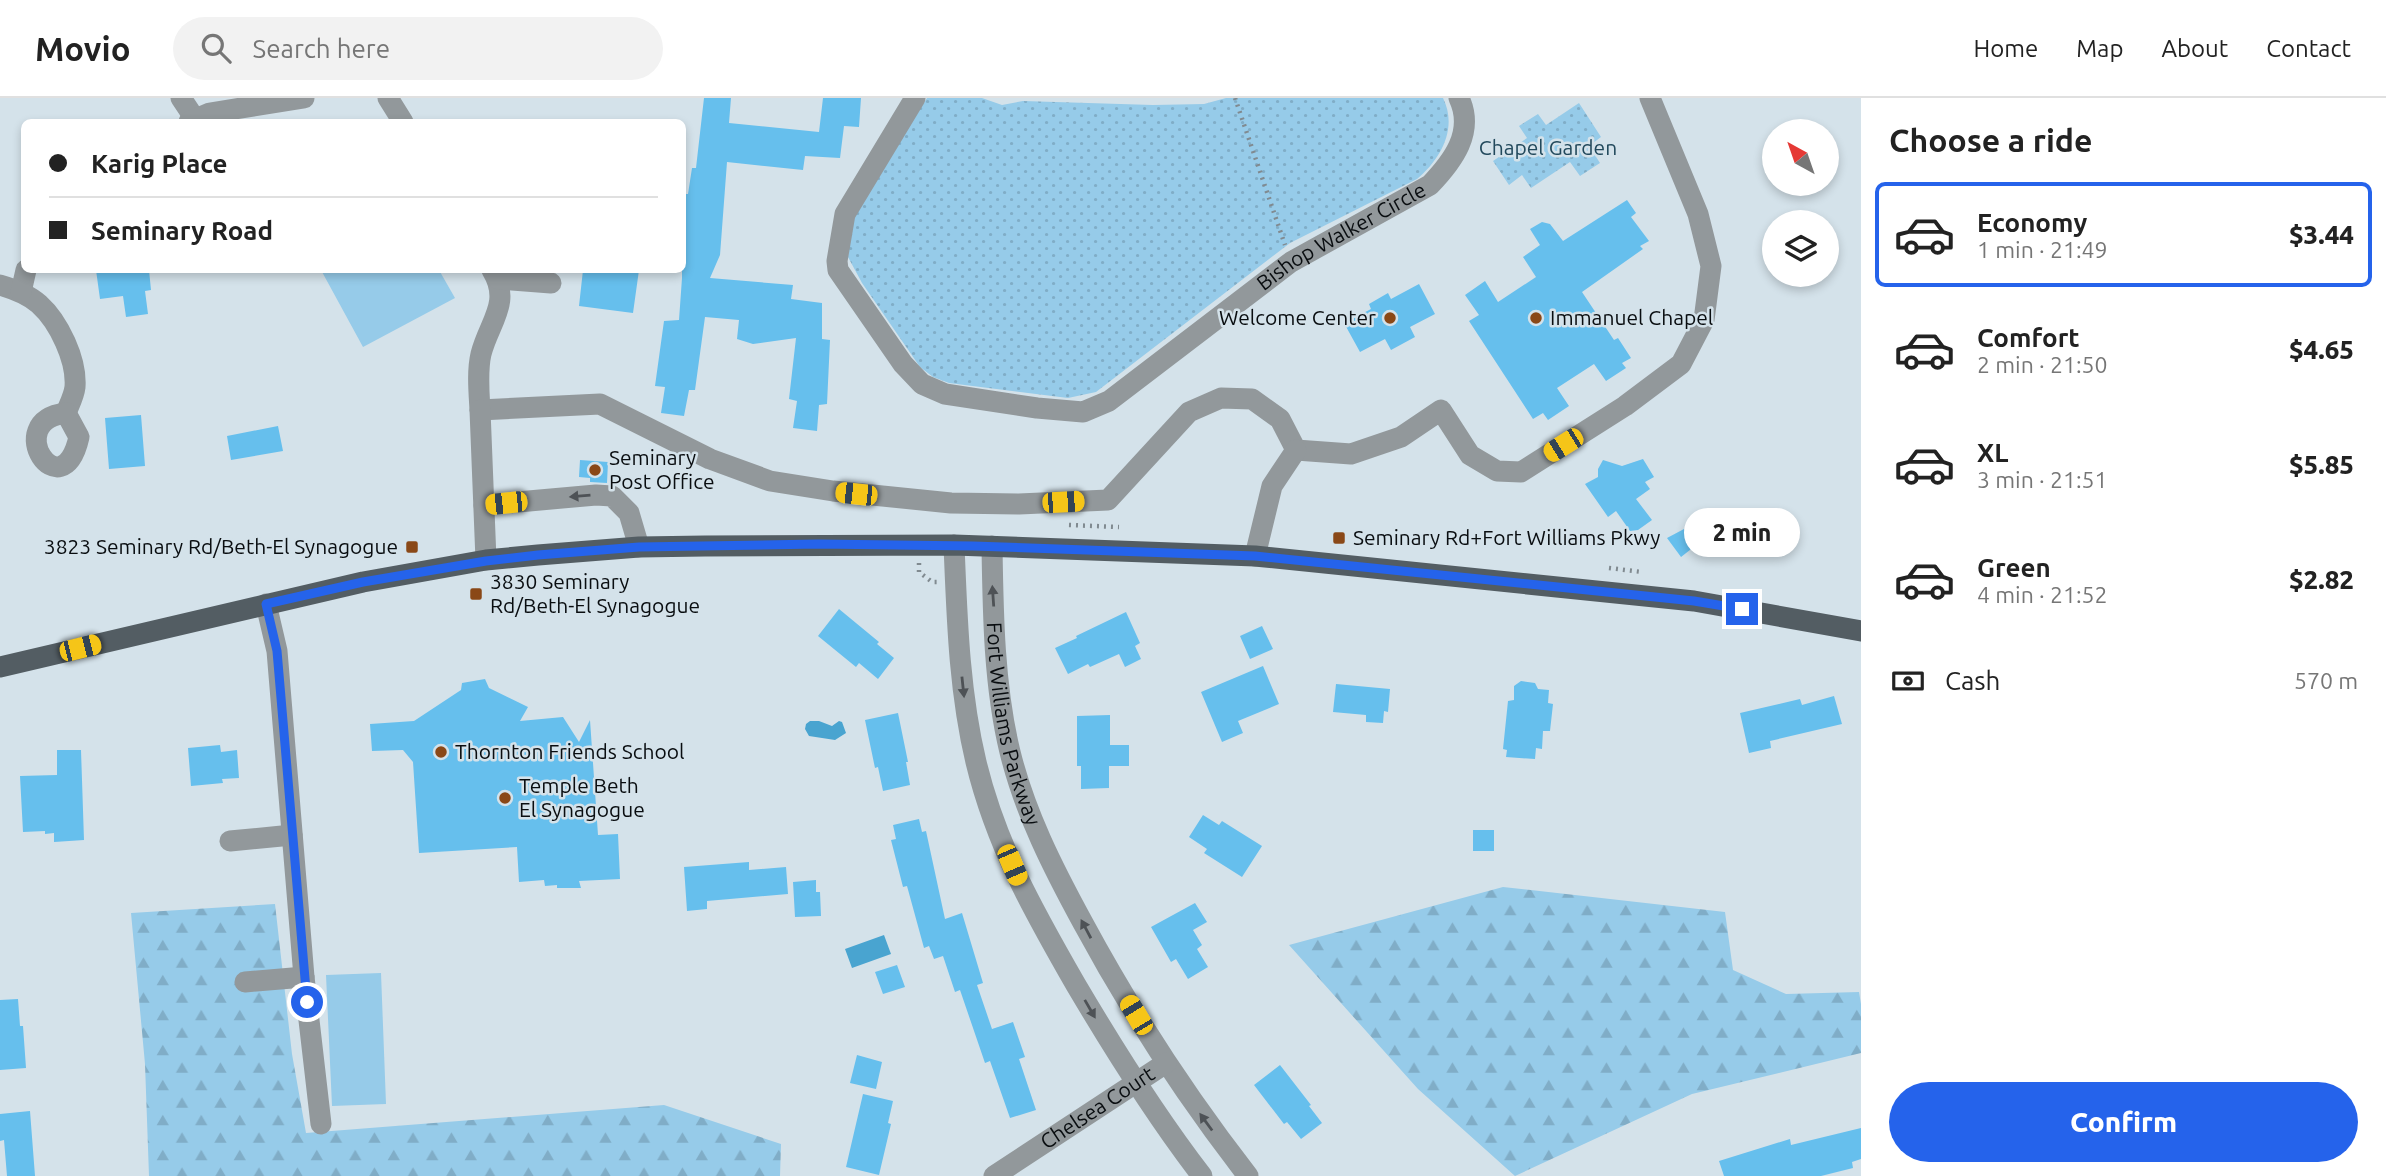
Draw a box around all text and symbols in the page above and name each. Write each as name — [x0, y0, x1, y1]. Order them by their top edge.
search box — [173, 17, 663, 80]
icon: search — [197, 29, 235, 67]
text: Movio — [35, 30, 131, 67]
text: Search here — [253, 34, 390, 63]
text: Home — [1973, 35, 2038, 62]
text: Map — [2076, 35, 2123, 62]
text: About — [2161, 35, 2228, 62]
text: Contact — [2266, 35, 2351, 62]
north arrow — [1762, 119, 1839, 196]
map controls — [1762, 119, 1839, 287]
text: Choose a ride — [1889, 122, 2092, 158]
park label: Chapel Garden — [1479, 135, 1617, 159]
text: Karig Place — [91, 149, 228, 178]
street label: Bishop Walker Circle — [1252, 177, 1429, 295]
icon: car — [1893, 203, 1956, 266]
text: Economy — [1977, 208, 2087, 237]
button: layers — [1762, 210, 1839, 287]
text: Seminary Road — [91, 216, 273, 245]
text: $3.44 — [2289, 220, 2354, 249]
text: 1 min · 21:49 — [1977, 237, 2108, 262]
place label: Welcome Center — [1219, 305, 1376, 329]
place label: Immanuel Chapel — [1550, 305, 1713, 329]
marker: Welcome Center — [1382, 310, 1398, 326]
marker: Immanuel Chapel — [1528, 310, 1544, 326]
icon: car — [1893, 318, 1956, 381]
text: Comfort — [1977, 323, 2080, 352]
text: $4.65 — [2289, 335, 2354, 364]
text: 2 min · 21:50 — [1977, 352, 2108, 377]
car — [1540, 425, 1587, 465]
icon: car — [1893, 433, 1956, 496]
text: XL — [1977, 438, 2008, 467]
place label: Seminary Post Office — [609, 445, 714, 493]
text: $5.85 — [2289, 450, 2354, 479]
marker: Seminary Post Office — [587, 462, 603, 478]
text: 3 min · 21:51 — [1977, 467, 2108, 492]
car — [835, 481, 878, 507]
car — [485, 490, 528, 516]
car — [1042, 490, 1085, 514]
one-way arrow — [569, 491, 591, 502]
callout: 2 min — [1684, 508, 1800, 556]
text: 2 min — [1713, 520, 1771, 545]
place label: Seminary Rd+Fort Williams Pkwy — [1353, 525, 1660, 549]
marker: Seminary Rd+Fort Williams Pkwy — [1331, 530, 1347, 546]
place label: 3823 Seminary Rd/Beth-El Synagogue — [44, 534, 398, 558]
marker: 3823 Seminary Rd/Beth-El Synagogue — [404, 539, 420, 555]
icon: car — [1893, 548, 1956, 611]
text: Green — [1977, 553, 2051, 582]
text: $2.82 — [2289, 565, 2354, 594]
place label: 3830 Seminary Rd/Beth-El Synagogue — [490, 569, 700, 617]
text: 4 min · 21:52 — [1977, 582, 2108, 607]
one-way arrow — [988, 585, 999, 607]
marker: 3830 Seminary Rd/Beth-El Synagogue — [468, 586, 484, 602]
route end — [1726, 593, 1758, 625]
street label: Fort Williams Parkway — [983, 622, 1046, 829]
car — [58, 633, 103, 663]
icon: cash — [1889, 662, 1927, 700]
text: Cash — [1945, 666, 2000, 695]
text: 570 m — [2294, 668, 2358, 693]
one-way arrow — [958, 676, 969, 698]
place label: Thornton Friends School — [455, 739, 685, 763]
marker: Thornton Friends School — [433, 744, 449, 760]
place label: Temple Beth El Synagogue — [519, 773, 645, 821]
marker: Temple Beth El Synagogue — [497, 790, 513, 806]
car — [995, 842, 1030, 888]
one-way arrow — [1080, 919, 1092, 939]
route start — [291, 986, 323, 1018]
car — [1117, 992, 1156, 1038]
one-way arrow — [1084, 1000, 1096, 1019]
street label: Chelsea Court — [1035, 1061, 1159, 1153]
button: Confirm — [1889, 1082, 2358, 1162]
one-way arrow — [1199, 1113, 1214, 1131]

